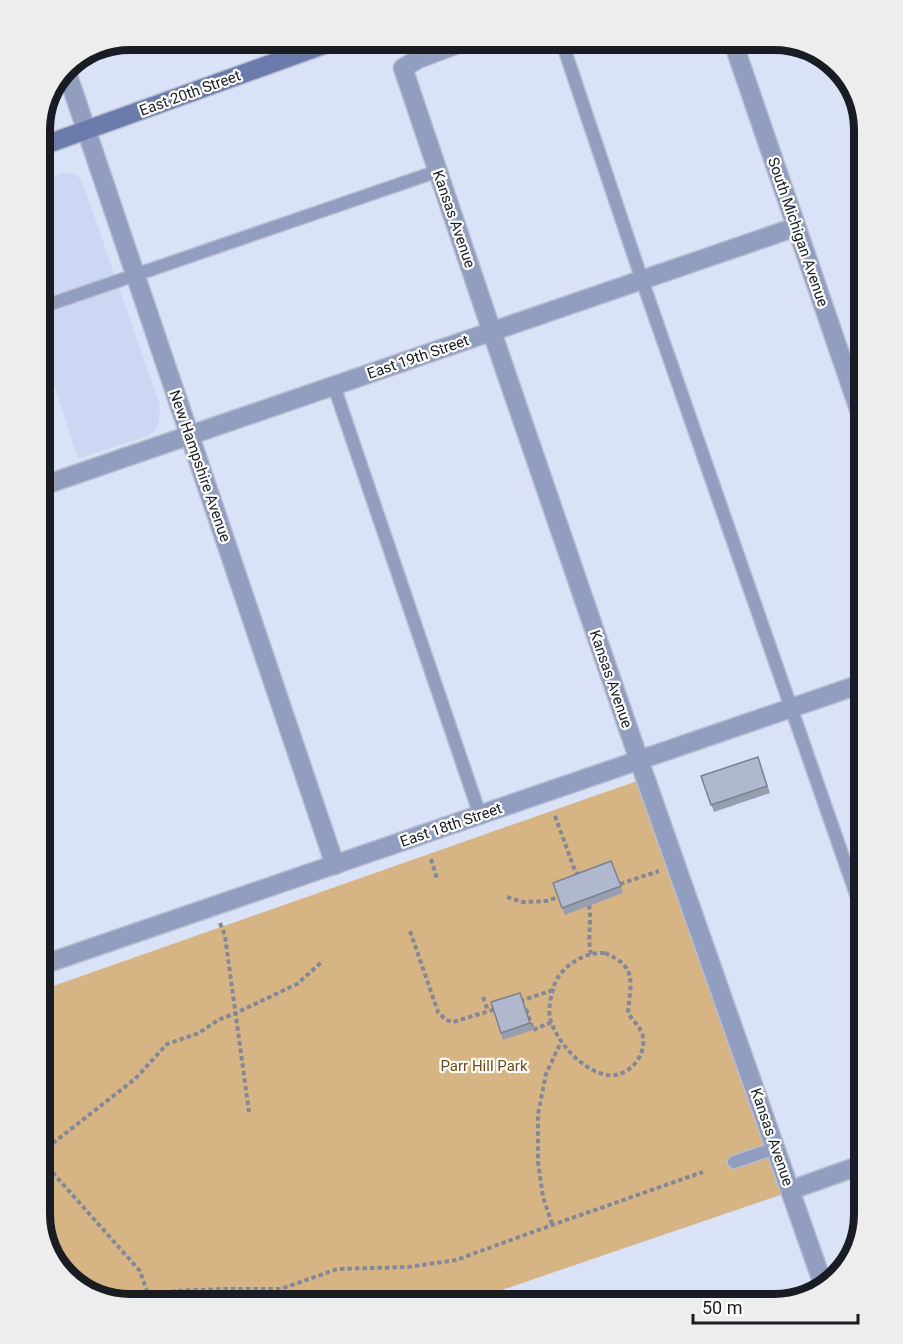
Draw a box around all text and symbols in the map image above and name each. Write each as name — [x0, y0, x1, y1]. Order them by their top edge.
street label: East 20th Street — [137, 66, 243, 120]
street label: South Michigan Avenue — [764, 155, 832, 309]
street label: Kansas Avenue — [429, 168, 479, 270]
street label: East 19th Street — [365, 331, 471, 383]
street label: New Hampshire Avenue — [166, 388, 234, 544]
street label: Kansas Avenue — [586, 628, 636, 730]
street label: East 18th Street — [398, 799, 504, 851]
park label: Parr Hill Park — [440, 1057, 528, 1075]
street label: Kansas Avenue — [747, 1086, 797, 1188]
scale bar — [693, 1287, 858, 1325]
text: 50 m — [702, 1297, 742, 1318]

